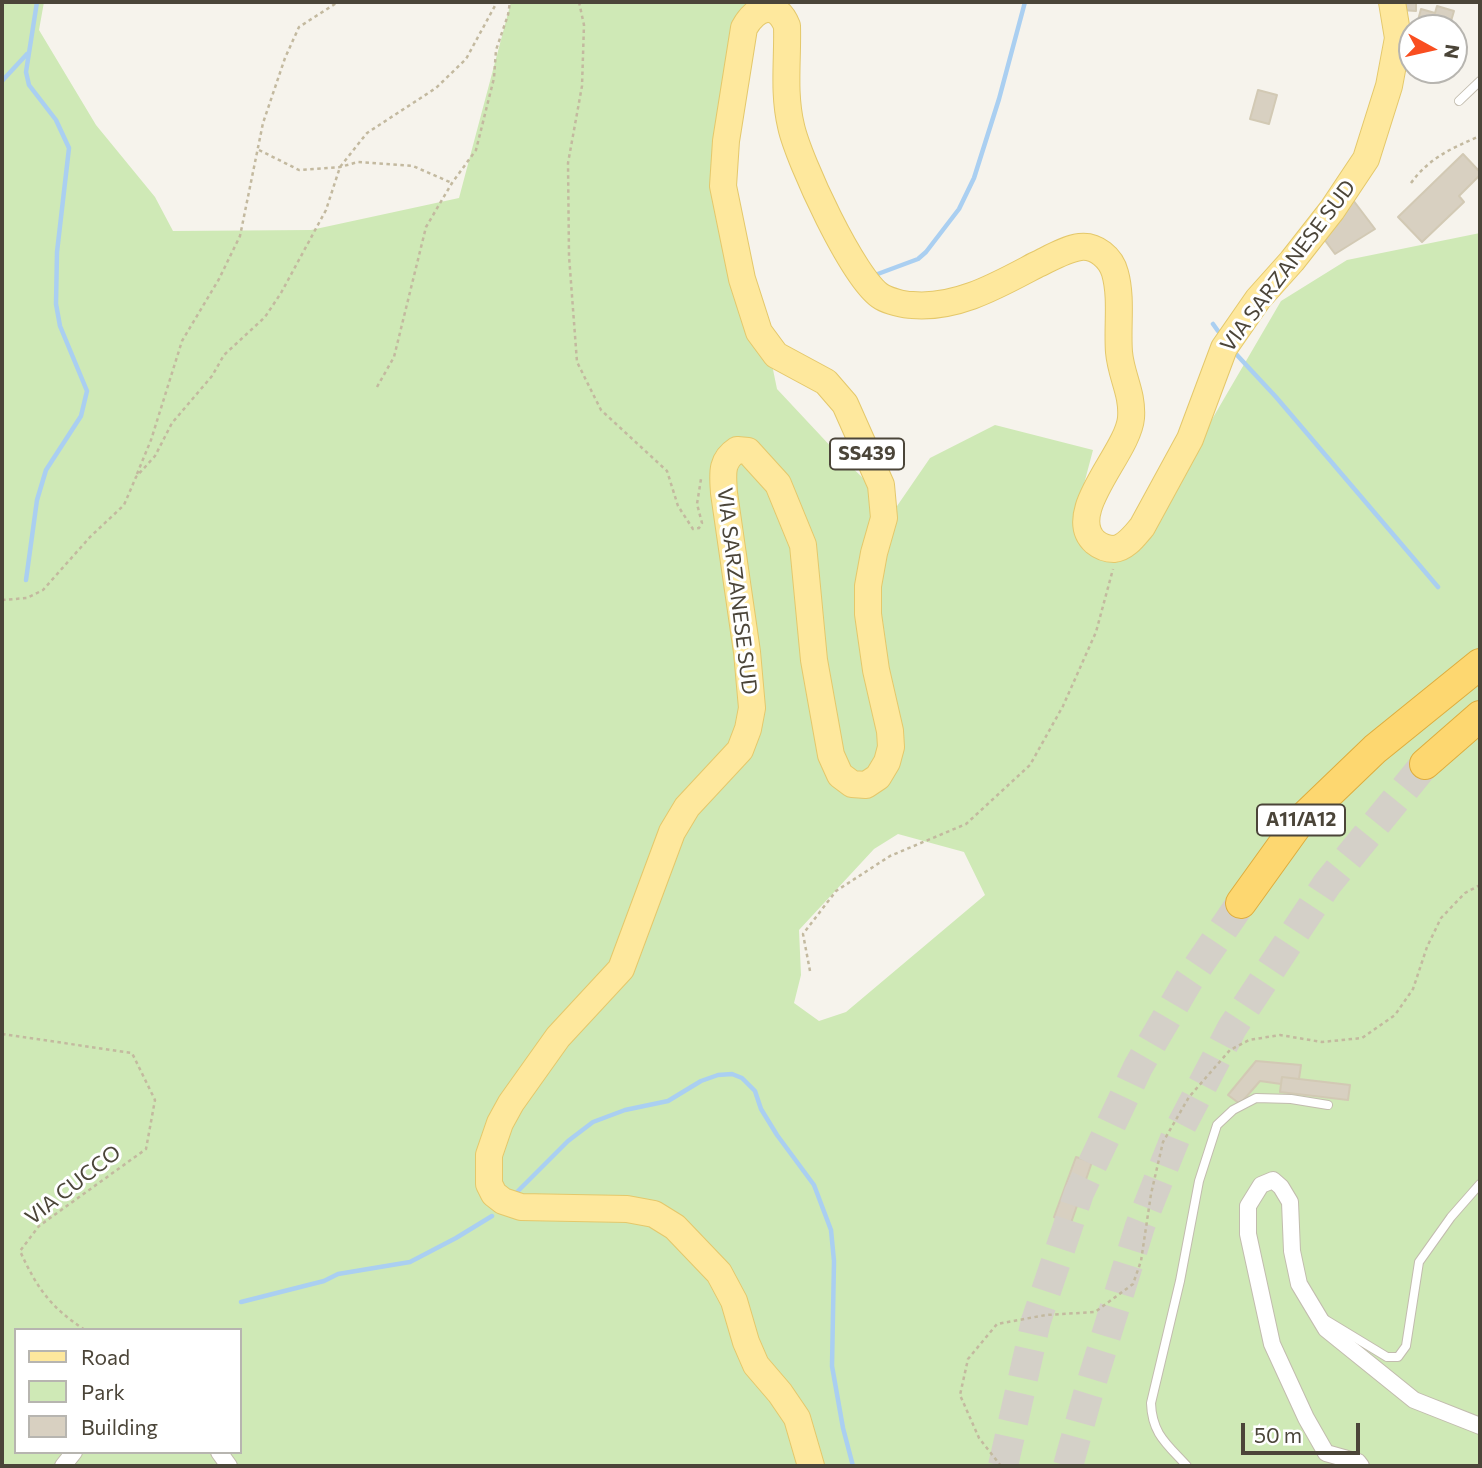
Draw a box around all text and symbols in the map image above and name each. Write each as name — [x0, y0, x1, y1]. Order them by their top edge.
north arrow — [1398, 14, 1468, 84]
text: N — [1440, 43, 1465, 60]
street label: VIA SARZANESE SUD — [1215, 175, 1361, 357]
road number: SS439 — [830, 438, 904, 470]
street label: VIA SARZANESE SUD — [712, 486, 762, 696]
road number: A11/A12 — [1257, 804, 1345, 835]
street label: VIA CUCCO — [20, 1140, 126, 1230]
legend — [14, 1328, 242, 1454]
text: Road — [81, 1344, 130, 1369]
text: Park — [81, 1379, 125, 1404]
scale bar — [1244, 1408, 1363, 1452]
text: Building — [81, 1414, 158, 1439]
text: 50 m — [1254, 1422, 1302, 1447]

